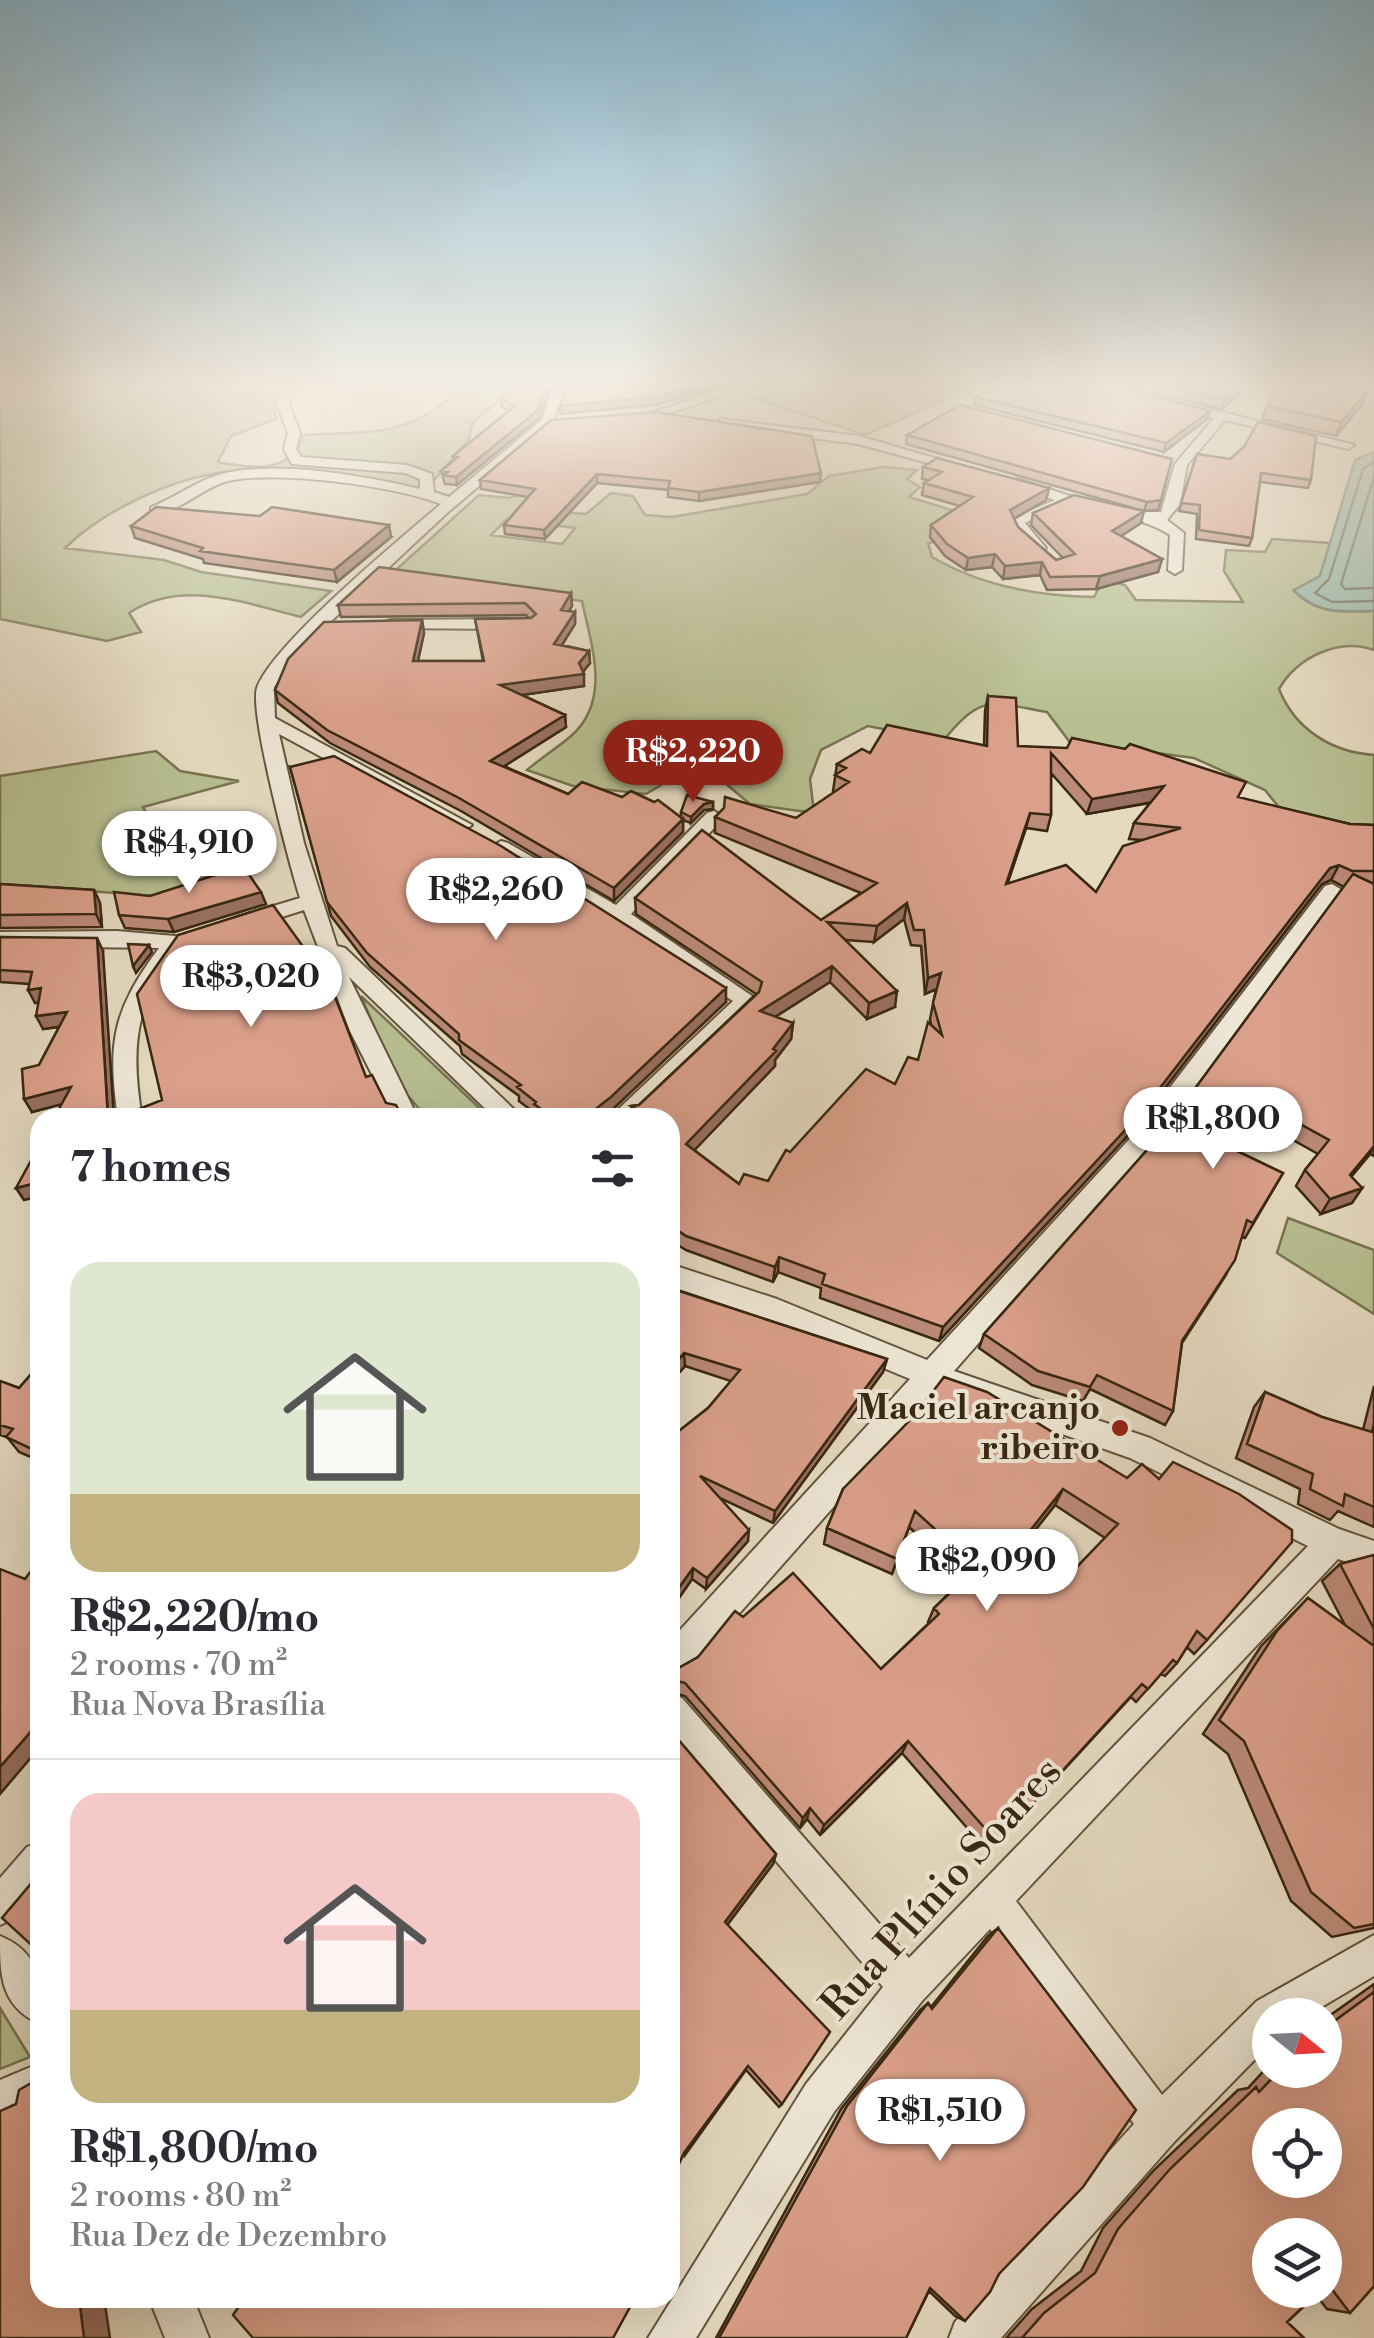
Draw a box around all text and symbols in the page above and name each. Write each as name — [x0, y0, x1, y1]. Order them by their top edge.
pin: R$2,220 — [601, 720, 785, 805]
text: R$2,220 — [625, 732, 761, 772]
pin: R$4,910 — [97, 811, 281, 896]
text: R$4,910 — [124, 823, 254, 863]
pin: R$2,260 — [404, 858, 588, 943]
text: R$2,260 — [428, 870, 564, 910]
pin: R$3,020 — [159, 945, 343, 1030]
text: R$3,020 — [182, 957, 320, 997]
pin: R$1,800 — [1121, 1087, 1305, 1172]
text: R$1,800 — [1145, 1099, 1281, 1139]
icon: filters — [585, 1141, 640, 1196]
text: 7 homes — [70, 1142, 231, 1195]
icon: home — [265, 1327, 445, 1507]
place label: Maciel arcanjo ribeiro — [857, 1387, 1100, 1470]
marker: Maciel arcanjo ribeiro — [1109, 1417, 1131, 1439]
pin: R$2,090 — [895, 1529, 1079, 1614]
text: R$2,090 — [917, 1541, 1057, 1581]
text: R$2,220/mo — [70, 1592, 319, 1645]
text: 2 rooms · 70 m² — [70, 1645, 287, 1685]
text: Rua Nova Brasília — [70, 1685, 326, 1725]
street label: Rua Plínio Soares — [810, 1747, 1074, 2031]
icon: home — [265, 1858, 445, 2038]
north arrow — [1252, 1998, 1342, 2088]
map controls — [1252, 1998, 1342, 2308]
pin: R$1,510 — [848, 2079, 1032, 2164]
text: R$1,510 — [877, 2091, 1003, 2131]
button: locate — [1252, 2108, 1342, 2198]
text: R$1,800/mo — [70, 2123, 318, 2176]
text: 2 rooms · 80 m² — [70, 2176, 291, 2216]
text: Rua Dez de Dezembro — [70, 2216, 387, 2256]
button: layers — [1252, 2218, 1342, 2308]

